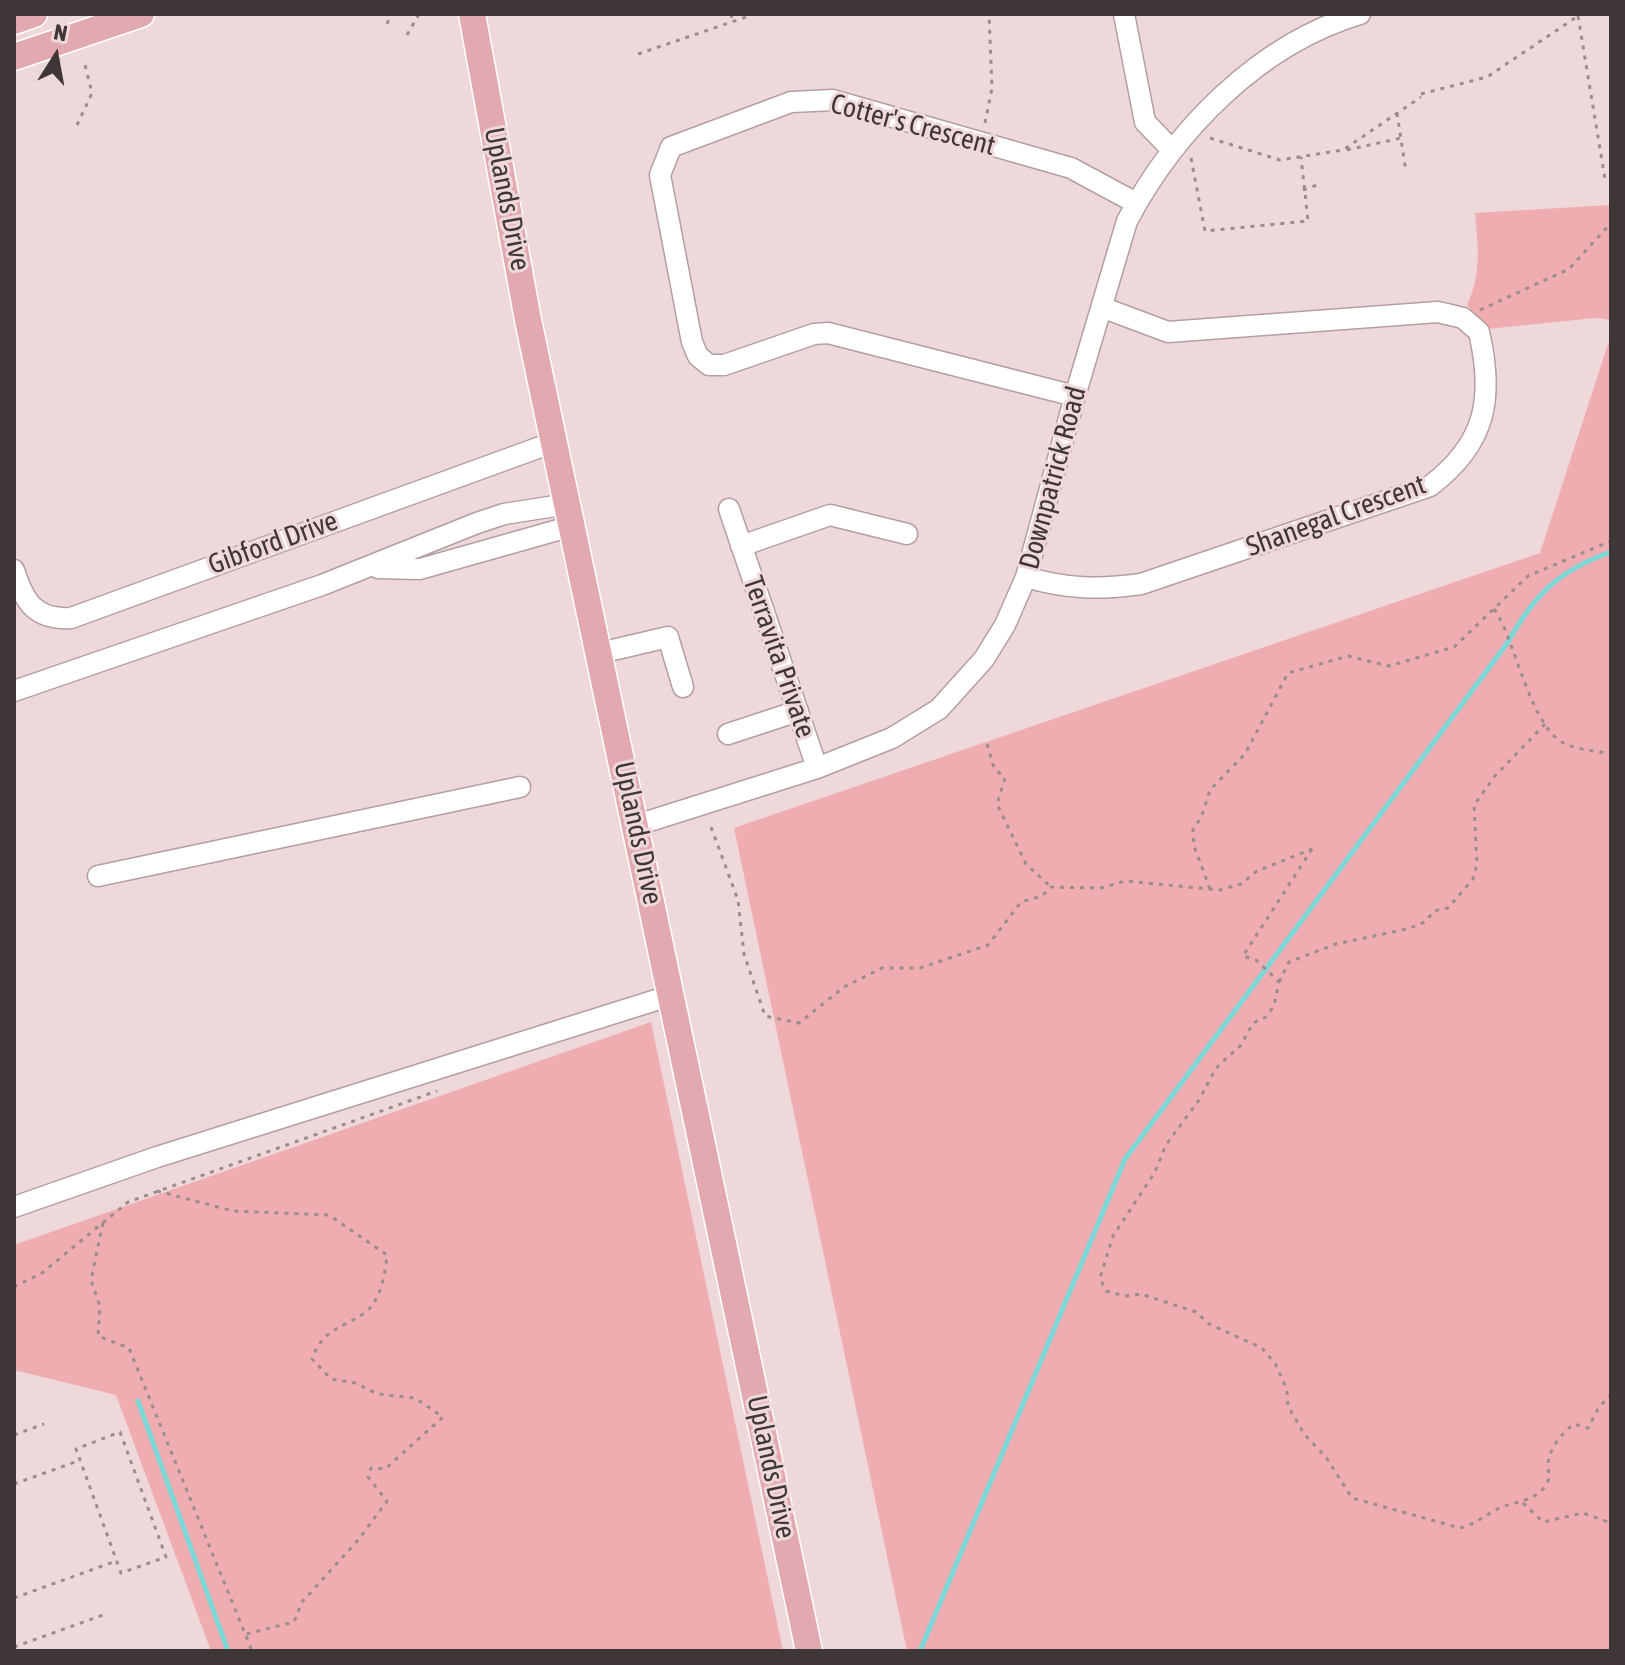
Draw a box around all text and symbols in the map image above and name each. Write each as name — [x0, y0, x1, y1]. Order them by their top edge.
north arrow — [16, 16, 96, 96]
text: N — [52, 18, 69, 46]
street label: Cotter's Crescent — [827, 87, 999, 163]
street label: Uplands Drive — [477, 125, 537, 273]
street label: Downpatrick Road — [1012, 383, 1094, 573]
street label: Shanegal Crescent — [1242, 468, 1430, 564]
street label: Gibford Drive — [204, 504, 342, 582]
street label: Terravita Private — [736, 572, 822, 742]
street label: Uplands Drive — [606, 759, 670, 907]
street label: Uplands Drive — [739, 1393, 803, 1541]

